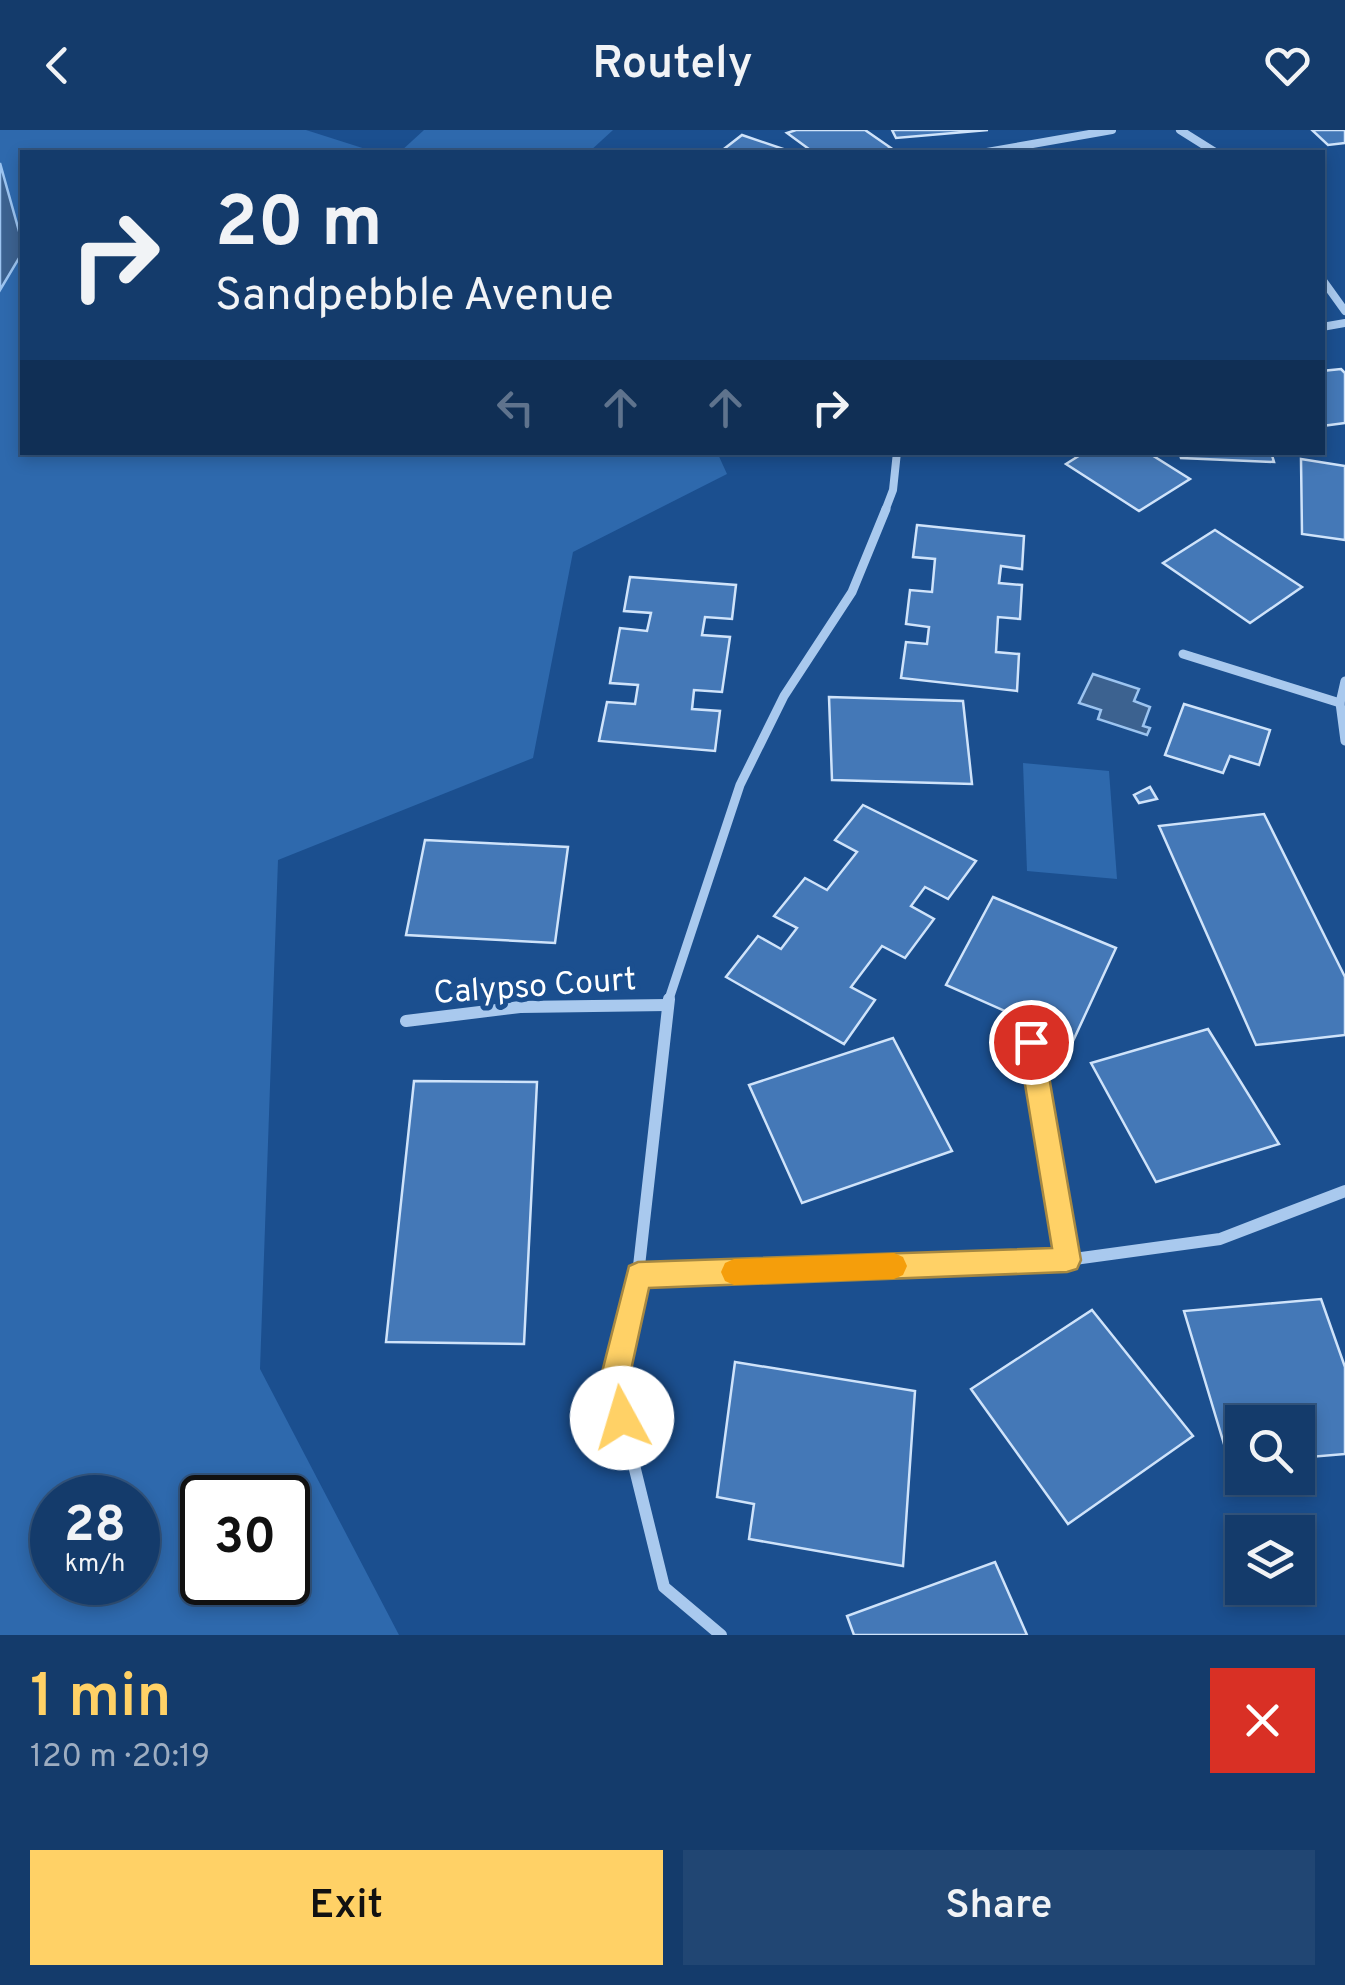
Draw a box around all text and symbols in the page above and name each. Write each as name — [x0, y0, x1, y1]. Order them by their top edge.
text: Routely — [592, 37, 753, 94]
icon: back — [30, 38, 85, 93]
icon: heart — [1260, 38, 1315, 93]
text: 20 m — [215, 182, 383, 271]
icon: right — [50, 190, 180, 320]
text: Sandpebble Avenue — [215, 269, 614, 326]
icon: left — [488, 380, 543, 435]
icon: ahead — [593, 380, 648, 435]
icon: ahead — [698, 380, 753, 435]
icon: right — [803, 380, 858, 435]
street label: Calypso Court — [432, 961, 638, 1015]
pin — [989, 1000, 1074, 1085]
icon: arrive — [1004, 1015, 1059, 1070]
position arrow — [570, 1366, 674, 1470]
map controls — [1225, 1405, 1315, 1605]
button: search — [1225, 1405, 1315, 1495]
speed limit sign: 30 — [180, 1475, 310, 1605]
text: 28 — [64, 1496, 126, 1559]
button: layers — [1225, 1515, 1315, 1605]
text: km/h — [65, 1549, 125, 1581]
text: 1 min — [30, 1662, 171, 1738]
button: close — [1210, 1668, 1315, 1773]
text: 120 m · 20:19 — [30, 1738, 210, 1778]
button: Exit — [30, 1850, 663, 1965]
button: Share — [683, 1850, 1315, 1965]

